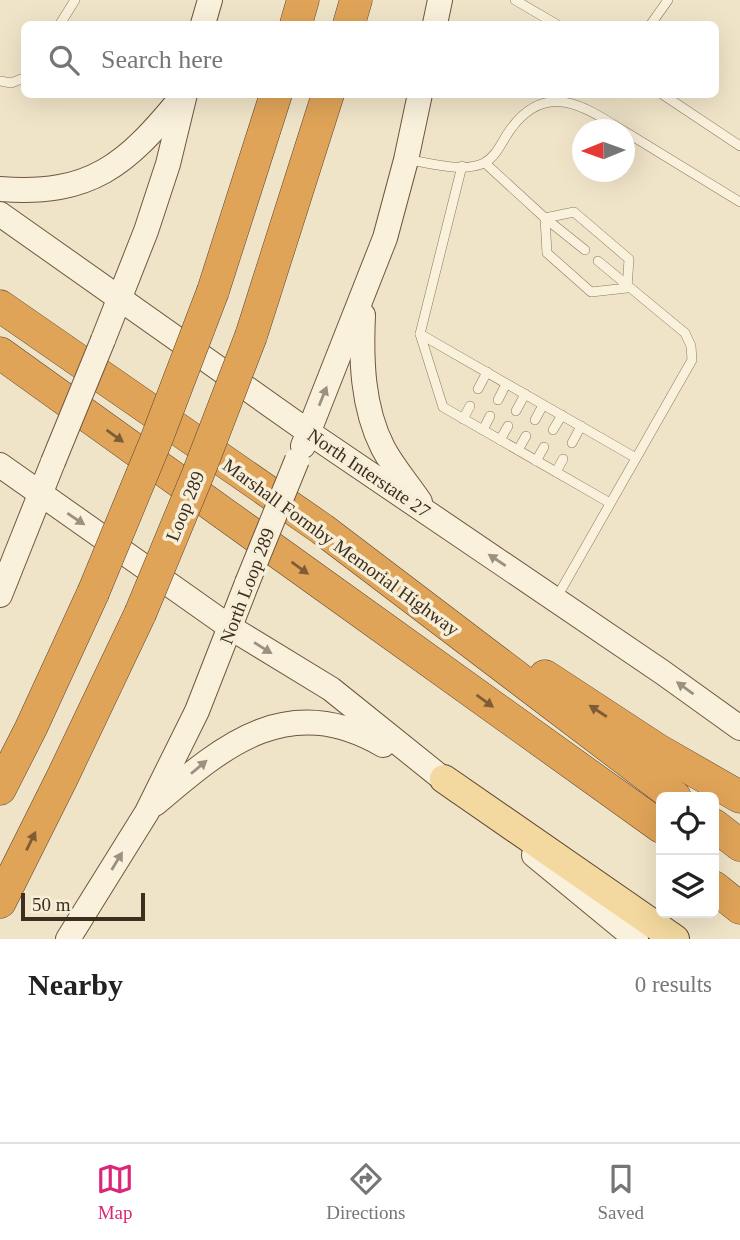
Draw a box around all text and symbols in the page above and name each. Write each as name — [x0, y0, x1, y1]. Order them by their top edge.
search box — [21, 21, 719, 98]
icon: search — [45, 41, 83, 79]
text: Search here — [101, 45, 223, 74]
north arrow — [572, 119, 635, 182]
one-way arrow — [318, 386, 329, 407]
street label: North Interstate 27 — [304, 424, 434, 522]
one-way arrow — [106, 429, 124, 443]
street label: Marshall Formby Memorial Highway — [219, 454, 463, 640]
street label: Loop 289 — [162, 468, 208, 544]
one-way arrow — [67, 512, 85, 526]
street label: North Loop 289 — [215, 525, 279, 647]
one-way arrow — [487, 554, 506, 567]
one-way arrow — [291, 561, 309, 575]
one-way arrow — [253, 641, 273, 654]
one-way arrow — [676, 681, 694, 695]
one-way arrow — [476, 693, 494, 707]
one-way arrow — [589, 704, 608, 717]
one-way arrow — [190, 760, 207, 775]
map controls — [656, 792, 719, 918]
button: locate — [656, 792, 719, 855]
one-way arrow — [25, 831, 36, 851]
one-way arrow — [111, 851, 123, 870]
button: layers — [656, 855, 719, 918]
scale bar — [21, 890, 145, 922]
text: 50 m — [32, 894, 71, 915]
text: Nearby — [28, 968, 123, 1001]
text: 0 results — [635, 972, 712, 997]
tab: Map — [96, 1160, 134, 1224]
tab: Directions — [326, 1160, 405, 1224]
tab: Saved — [597, 1160, 644, 1224]

